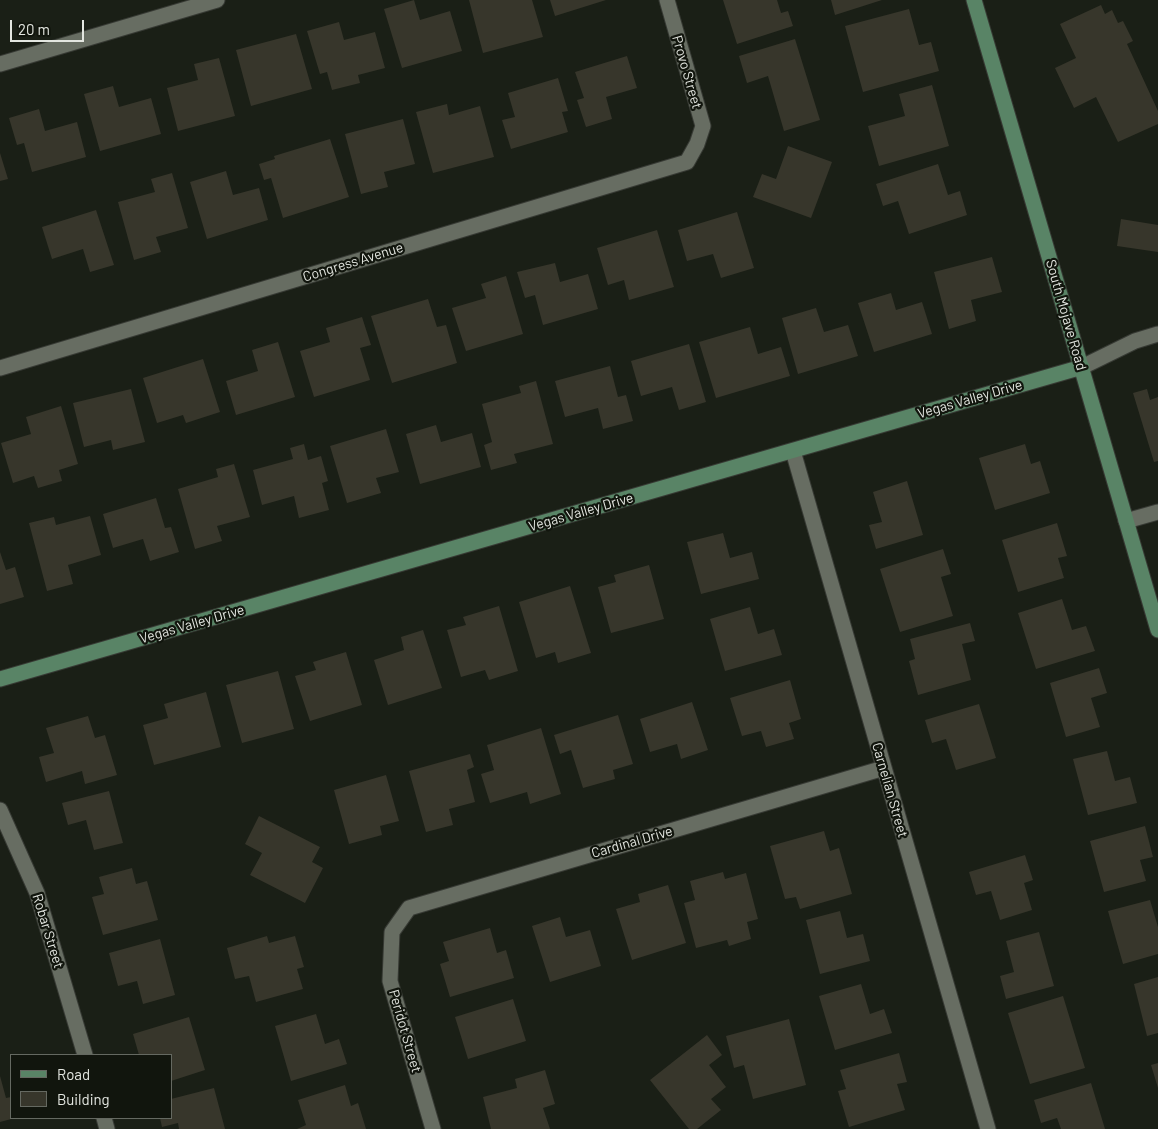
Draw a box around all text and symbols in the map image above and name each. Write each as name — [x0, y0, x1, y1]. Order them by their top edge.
scale bar — [12, 10, 86, 42]
text: 20 m — [18, 20, 50, 38]
street label: Provo Street — [668, 33, 706, 111]
street label: Congress Avenue — [301, 239, 405, 285]
street label: South Mojave Road — [1042, 258, 1090, 372]
street label: Vegas Valley Drive — [916, 376, 1024, 422]
street label: Vegas Valley Drive — [527, 489, 635, 535]
street label: Vegas Valley Drive — [138, 601, 246, 647]
street label: Carnelian Street — [868, 741, 912, 839]
street label: Cardinal Drive — [589, 822, 675, 862]
street label: Robar Street — [29, 892, 67, 970]
street label: Peridot Street — [385, 988, 425, 1074]
legend — [10, 1054, 172, 1119]
text: Road — [57, 1065, 90, 1083]
text: Building — [57, 1090, 110, 1108]

